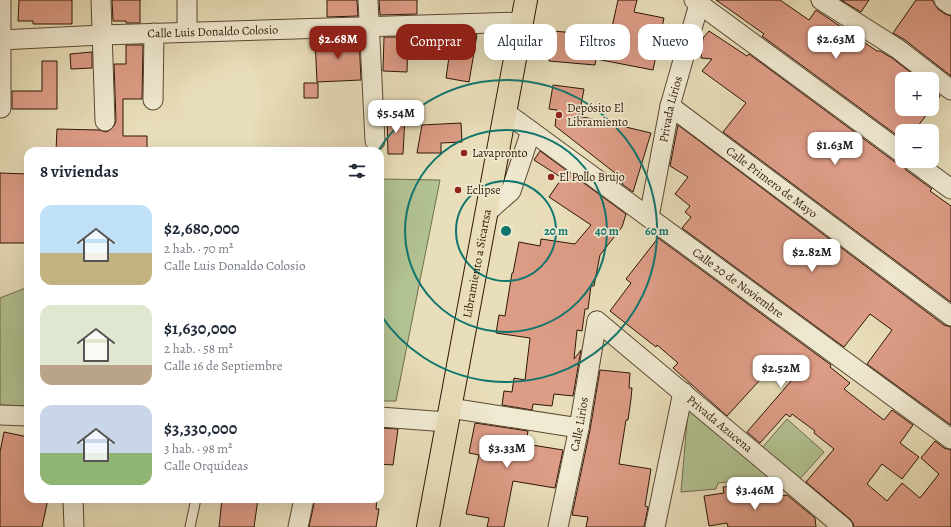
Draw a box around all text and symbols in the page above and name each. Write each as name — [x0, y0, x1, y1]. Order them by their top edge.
street label: Calle Luis Donaldo Colosio — [147, 22, 278, 42]
chip: Comprar — [396, 24, 476, 60]
chip: Alquilar — [484, 24, 557, 60]
chip: Filtros — [565, 24, 630, 60]
chip: Nuevo — [638, 24, 703, 60]
pin: $2.68M — [305, 26, 371, 60]
pin: $2.63M — [803, 26, 869, 60]
text: $2.68M — [318, 30, 358, 47]
text: $2.63M — [817, 30, 855, 47]
map controls — [895, 72, 939, 168]
button: + — [895, 72, 939, 116]
street label: Privada Lirios — [655, 74, 686, 144]
pin: $5.54M — [363, 100, 429, 134]
place label: Depósito El Libramiento — [567, 100, 628, 130]
text: $5.54M — [377, 104, 415, 121]
marker: Depósito El Libramiento — [554, 110, 564, 120]
button: − — [895, 124, 939, 168]
pin: $1.63M — [802, 132, 868, 166]
text: $1.63M — [817, 136, 853, 153]
street label: Calle Primero de Mayo — [723, 143, 821, 221]
place label: Lavapronto — [472, 145, 528, 161]
marker: Lavapronto — [459, 148, 469, 158]
text: 8 viviendas — [40, 160, 119, 183]
icon: filters — [346, 160, 368, 182]
place label: El Pollo Brujo — [559, 169, 625, 185]
marker: El Pollo Brujo — [546, 172, 556, 182]
place label: Eclipse — [466, 182, 501, 198]
marker: Eclipse — [453, 185, 463, 195]
street label: Libramiento a Sicartsa — [459, 207, 495, 319]
text: $2,680,000 — [164, 217, 240, 240]
icon: home — [72, 221, 120, 269]
text: 20 m — [544, 223, 568, 239]
text: 40 m — [595, 223, 619, 239]
text: 60 m — [645, 223, 669, 239]
centre of rings — [499, 224, 513, 238]
pin: $2.82M — [779, 239, 845, 273]
text: 2 hab. · 70 m² — [164, 240, 233, 257]
text: $2.82M — [792, 243, 832, 260]
street label: Calle 20 de Noviembre — [689, 244, 787, 322]
text: Calle Luis Donaldo Colosio — [164, 257, 305, 274]
text: $1,630,000 — [164, 317, 237, 340]
icon: home — [72, 321, 120, 369]
text: 2 hab. · 58 m² — [164, 340, 233, 357]
pin: $2.52M — [748, 355, 814, 389]
text: Calle 16 de Septiembre — [164, 357, 283, 374]
text: $2.52M — [762, 359, 800, 376]
street label: Privada Azucena — [683, 392, 756, 456]
street label: Calle Lirios — [566, 396, 592, 453]
text: $3,330,000 — [164, 417, 237, 440]
icon: home — [72, 421, 120, 469]
pin: $3.33M — [474, 435, 540, 469]
text: $3.33M — [488, 439, 526, 456]
text: 3 hab. · 98 m² — [164, 440, 232, 457]
text: Calle Orquídeas — [164, 457, 248, 474]
pin: $3.46M — [722, 477, 788, 511]
text: $3.46M — [736, 481, 774, 498]

